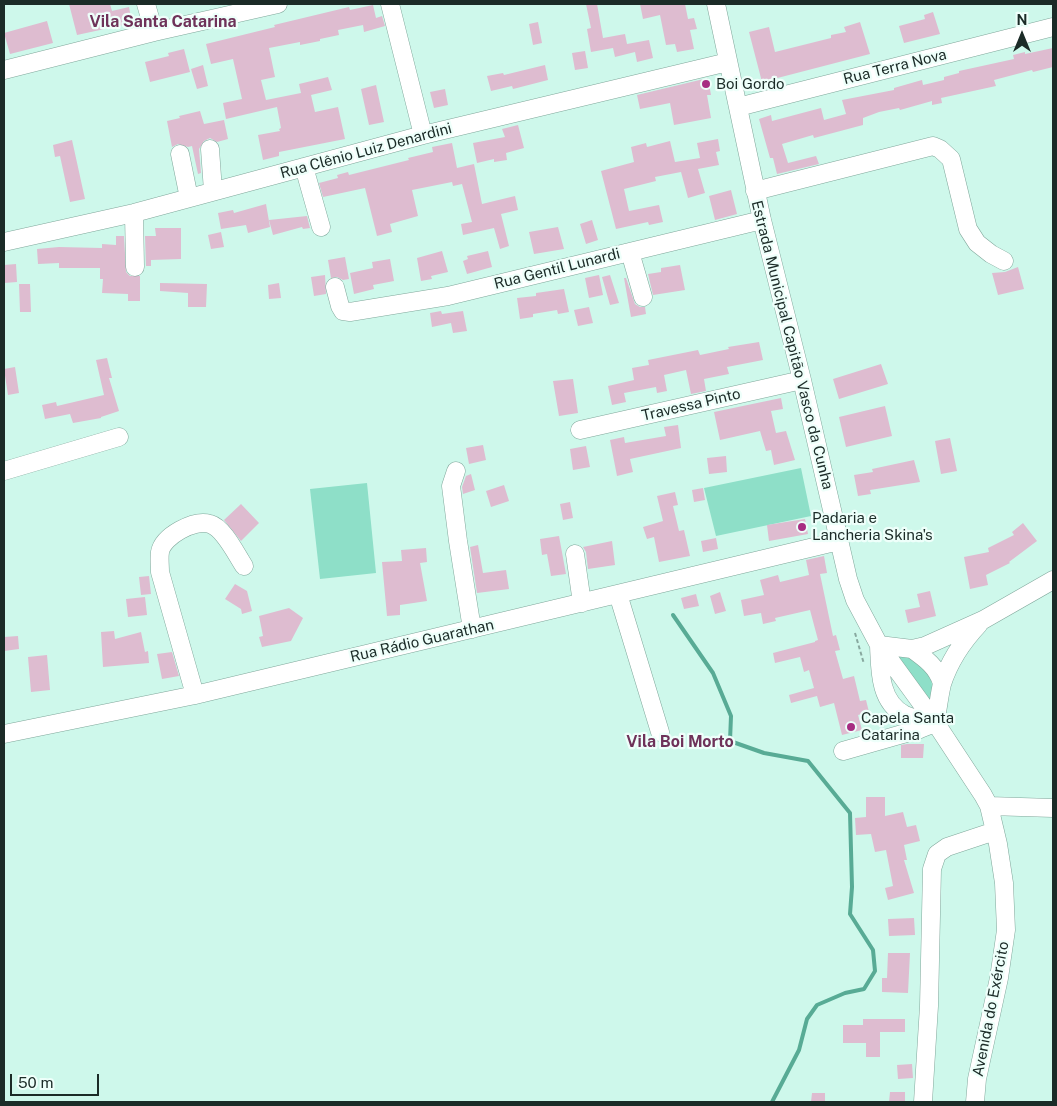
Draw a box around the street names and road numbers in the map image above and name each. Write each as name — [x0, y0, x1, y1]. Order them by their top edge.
street label: Rua Terra Nova — [842, 45, 948, 89]
street label: Rua Clênio Luiz Denardini — [278, 119, 454, 183]
street label: Estrada Municipal Capitão Vasco da Cunha — [747, 199, 837, 491]
street label: Rua Gentil Lunardi — [492, 245, 622, 293]
street label: Travessa Pinto — [640, 385, 742, 425]
street label: Rua Rádio Guarathan — [348, 616, 496, 666]
street label: Avenida do Exército — [969, 940, 1013, 1078]

